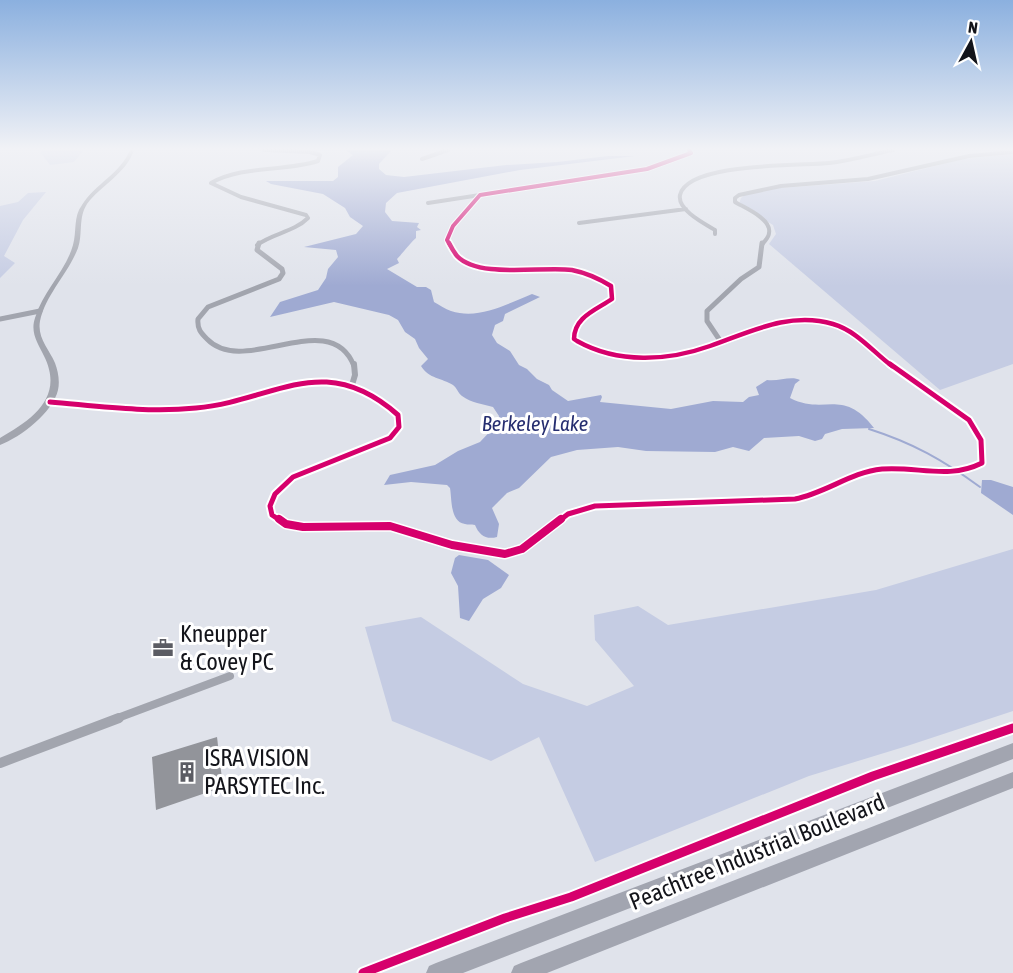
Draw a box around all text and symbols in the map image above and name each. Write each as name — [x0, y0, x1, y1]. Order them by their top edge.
north arrow — [941, 12, 1001, 72]
text: N — [967, 18, 979, 37]
water label: Berkeley Lake — [482, 411, 588, 435]
place label: Kneupper & Covey PC — [180, 620, 274, 675]
office icon: Kneupper & Covey PC — [151, 636, 175, 660]
place label: ISRA VISION PARSYTEC Inc. — [204, 744, 325, 799]
building icon: ISRA VISION PARSYTEC Inc. — [175, 760, 199, 784]
street label: Peachtree Industrial Boulevard — [625, 788, 888, 915]

